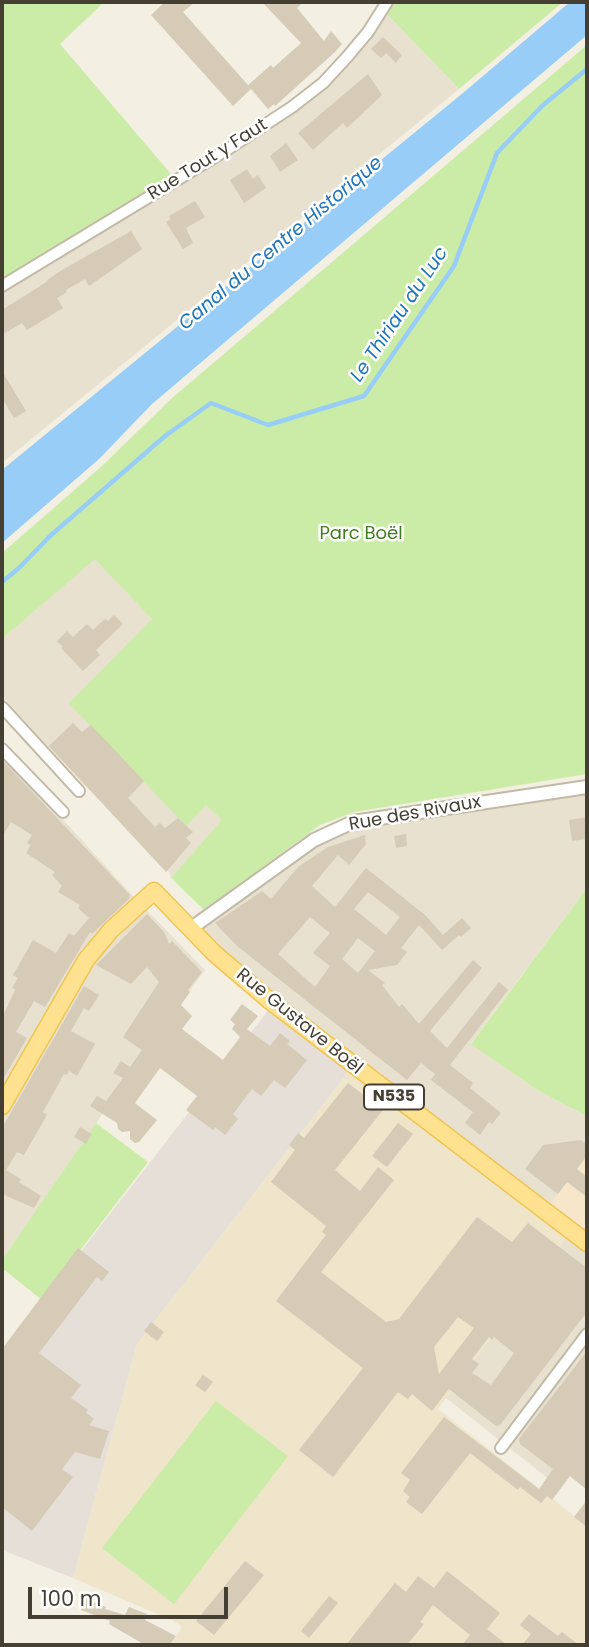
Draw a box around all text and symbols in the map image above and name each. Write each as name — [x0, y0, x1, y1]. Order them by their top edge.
street label: Rue Tout y Faut — [144, 115, 272, 205]
water label: Canal du Centre Historique — [175, 152, 387, 336]
water label: Le Thiriau du Luc — [346, 243, 454, 387]
park label: Parc Boël — [319, 523, 403, 545]
street label: Rue des Rivaux — [347, 792, 483, 836]
street label: Rue Gustave Boël — [231, 964, 367, 1080]
road number: N535 — [364, 1084, 424, 1110]
scale bar — [32, 1574, 231, 1618]
text: 100 m — [41, 1584, 101, 1613]

